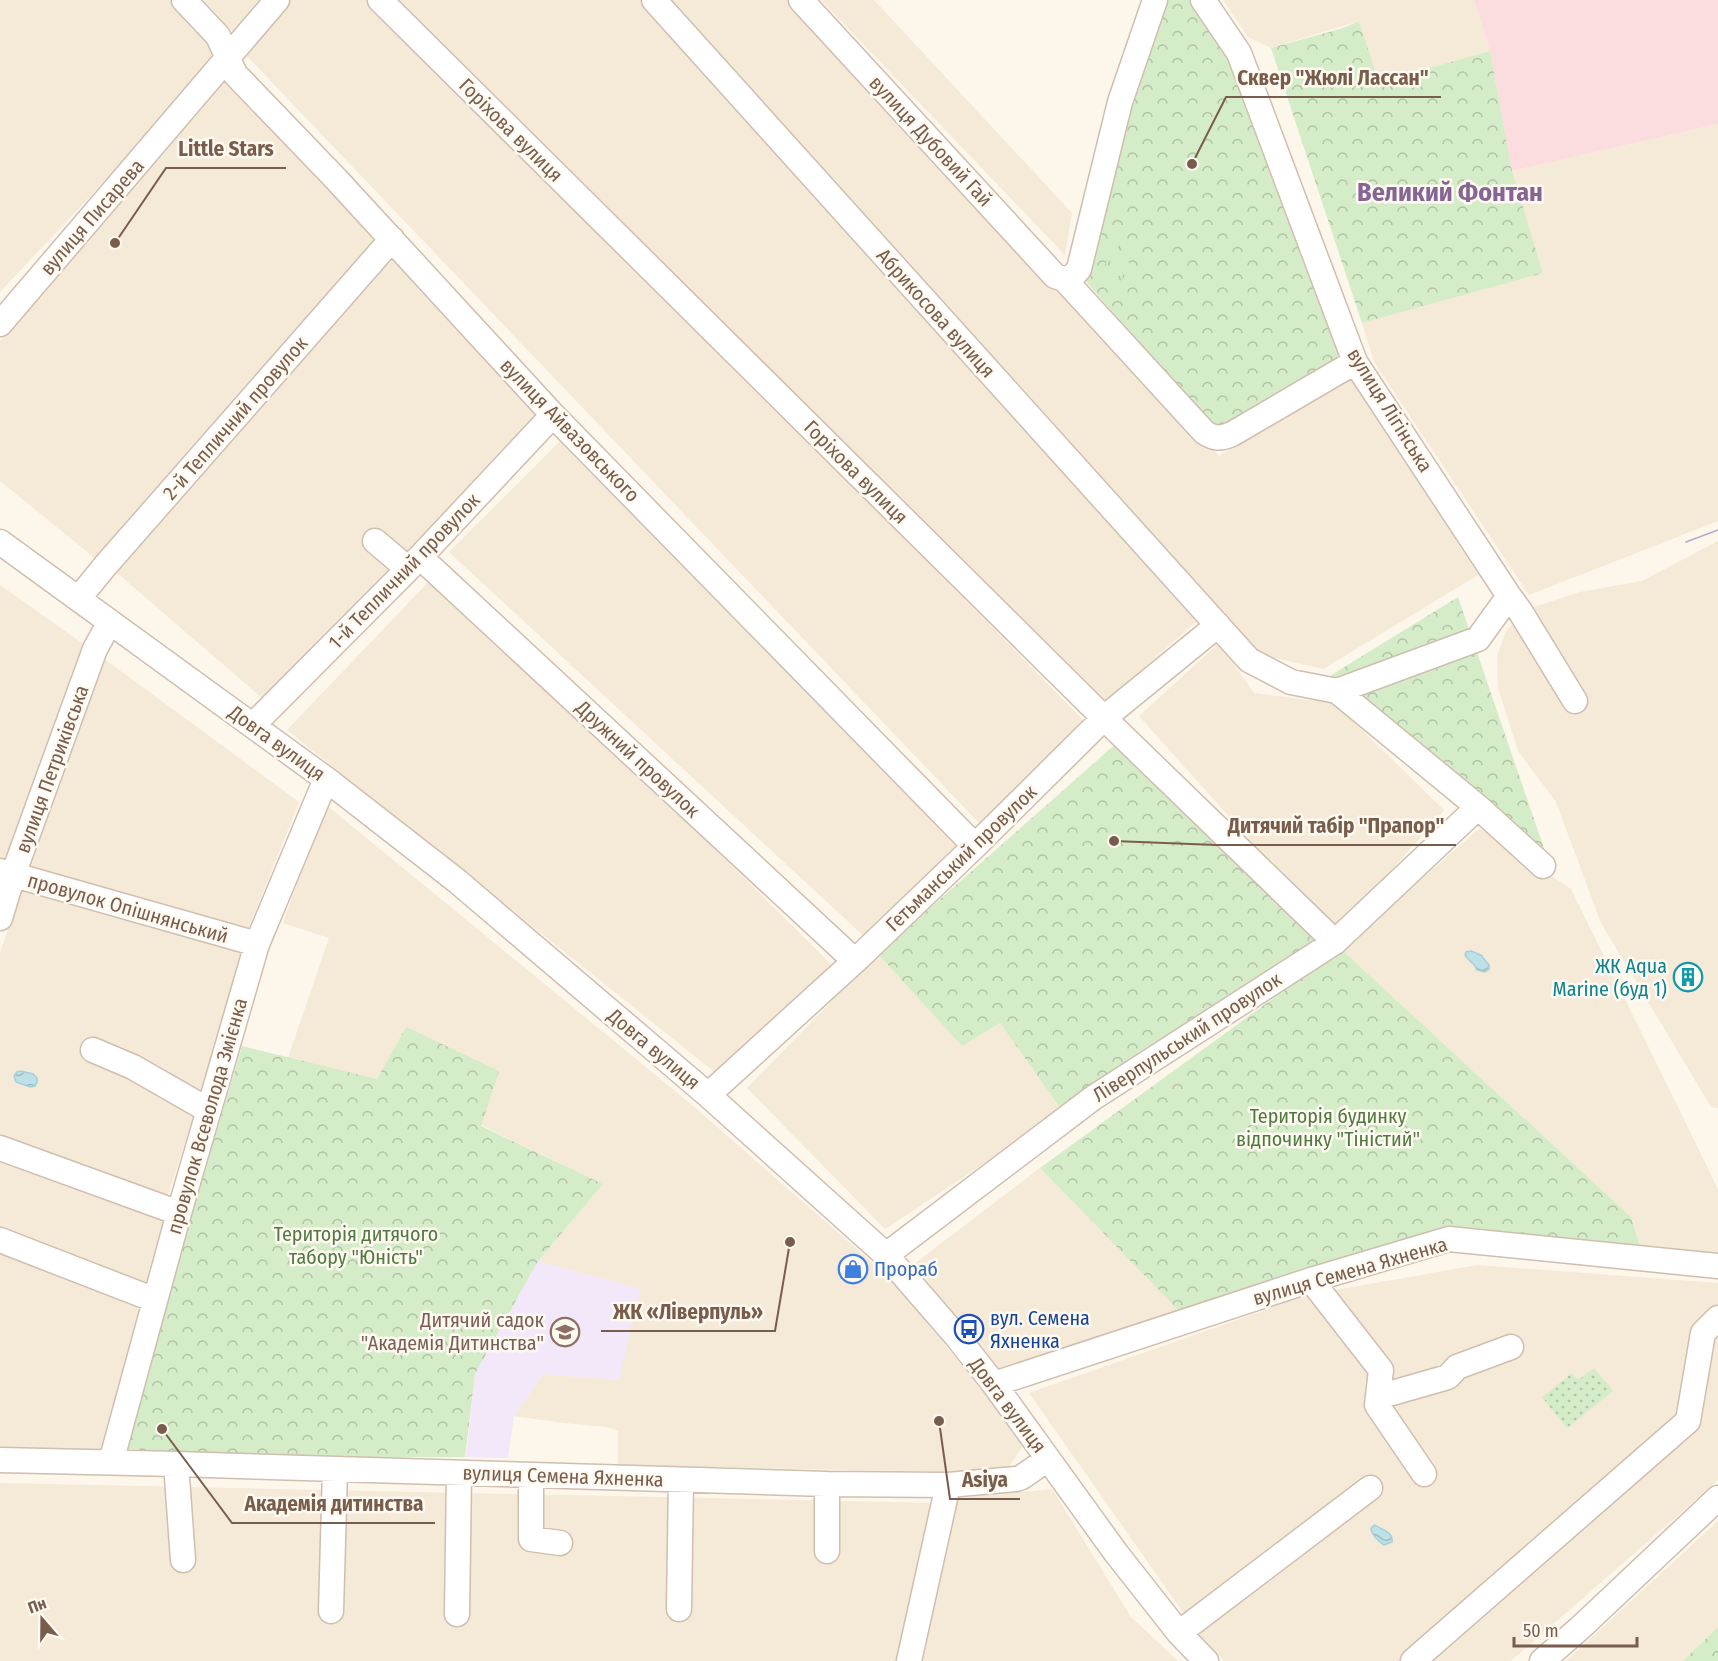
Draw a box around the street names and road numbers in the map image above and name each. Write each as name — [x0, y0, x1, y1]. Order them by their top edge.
street label: вулиця Дубовий Гай — [864, 71, 998, 211]
street label: Горіхова вулиця — [454, 73, 568, 187]
street label: вулиця Писарева — [35, 154, 149, 280]
street label: Абрикосова вулиця — [872, 244, 1000, 382]
street label: 2-й Тепличний провулок — [158, 331, 313, 505]
street label: вулиця Лігінська — [1342, 344, 1438, 476]
street label: вулиця Айвазовського — [495, 353, 645, 507]
street label: Горіхова вулиця — [799, 415, 913, 529]
street label: 1-й Тепличний провулок — [323, 488, 485, 654]
street label: вулиця Петриківська — [10, 682, 94, 856]
street label: Дружний провулок — [570, 695, 705, 823]
street label: Довга вулиця — [223, 699, 330, 786]
street label: Гетьманський провулок — [881, 779, 1042, 936]
street label: провулок Опішнянський — [25, 868, 231, 948]
street label: Ліверпульський провулок — [1088, 967, 1286, 1107]
street label: провулок Всеволода Змієнка — [162, 995, 252, 1237]
street label: Довга вулиця — [602, 1003, 705, 1095]
street label: вулиця Семена Яхненка — [1250, 1232, 1450, 1310]
street label: Довга вулиця — [964, 1352, 1052, 1457]
street label: вулиця Семена Яхненка — [462, 1460, 664, 1492]

